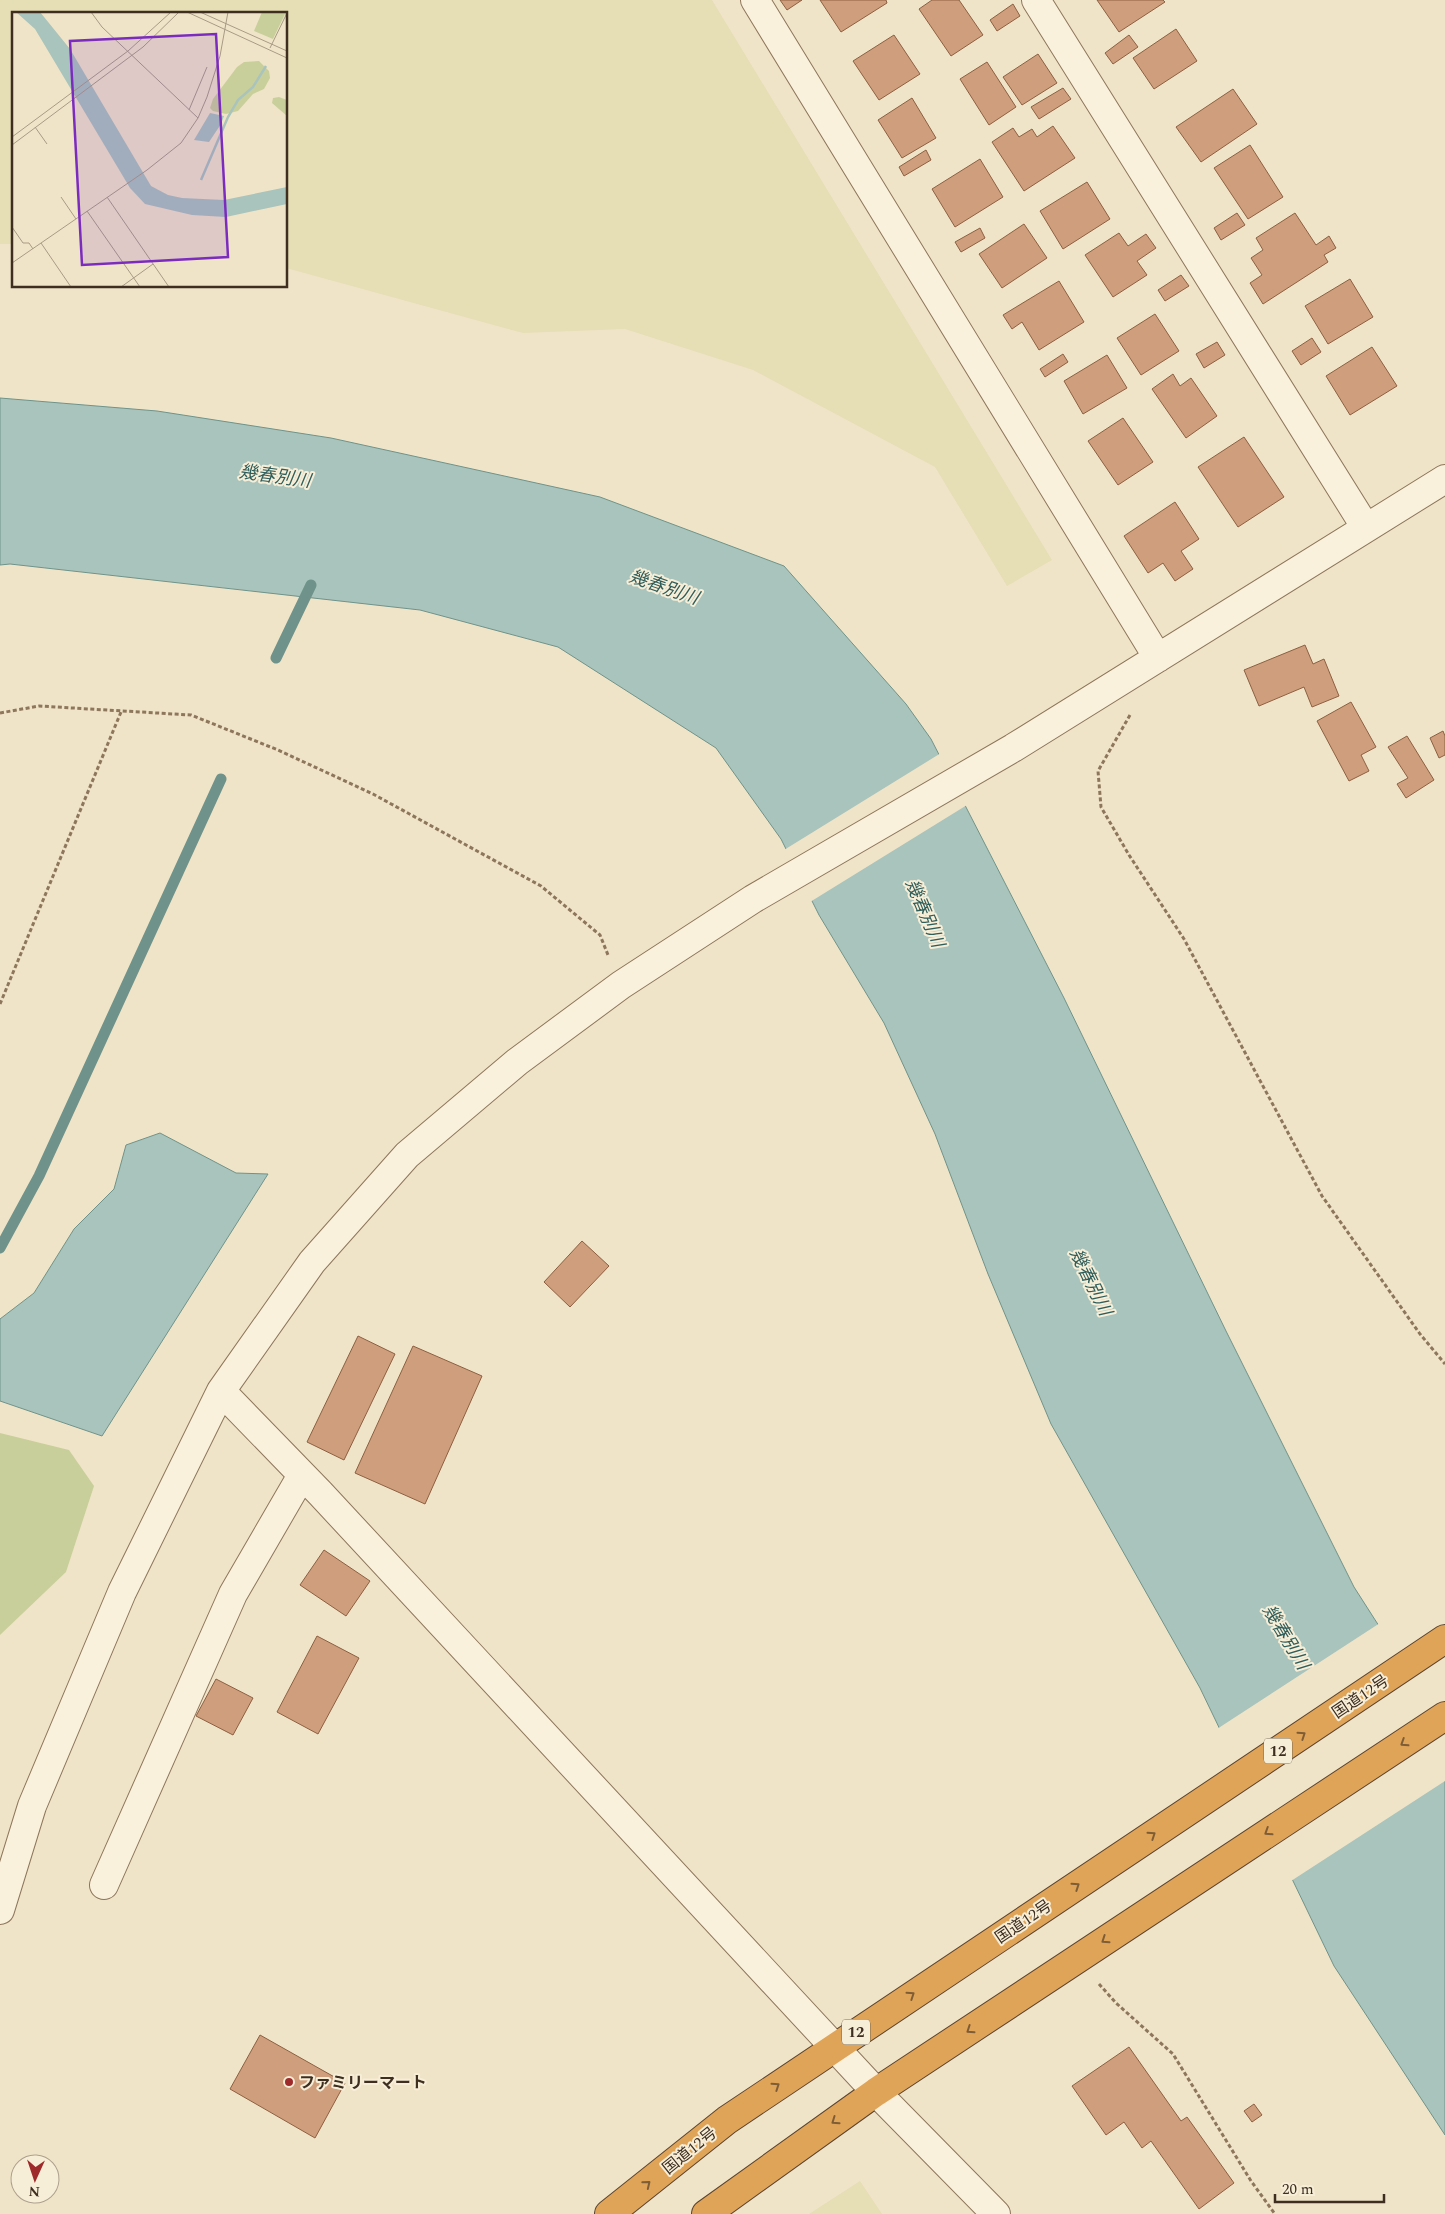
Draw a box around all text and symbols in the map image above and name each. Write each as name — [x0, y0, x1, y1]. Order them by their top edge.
inset map — [12, 12, 288, 288]
water label: 幾春別川 — [237, 458, 314, 495]
water label: 幾春別川 — [625, 563, 704, 613]
water label: 幾春別川 — [898, 875, 952, 953]
water label: 幾春別川 — [1063, 1244, 1119, 1322]
water label: 幾春別川 — [1255, 1599, 1317, 1677]
street label: 国道12号 — [1327, 1669, 1394, 1725]
one-way arrow — [1296, 1732, 1306, 1741]
one-way arrow — [1401, 1737, 1410, 1746]
road number: 12 — [1264, 1738, 1292, 1764]
one-way arrow — [1265, 1826, 1274, 1836]
one-way arrow — [1147, 1832, 1156, 1841]
one-way arrow — [1070, 1883, 1079, 1892]
street label: 国道12号 — [990, 1894, 1057, 1950]
one-way arrow — [1101, 1934, 1111, 1943]
one-way arrow — [906, 1992, 915, 2001]
road number: 12 — [842, 2020, 870, 2044]
one-way arrow — [966, 2024, 975, 2033]
place label: ファミリーマート — [299, 2071, 427, 2095]
marker: ファミリーマート — [283, 2076, 295, 2088]
one-way arrow — [771, 2083, 780, 2092]
one-way arrow — [831, 2115, 841, 2124]
street label: 国道12号 — [657, 2121, 722, 2180]
north arrow — [10, 2154, 60, 2204]
scale bar — [1275, 2172, 1384, 2204]
text: 20 m — [1282, 2178, 1314, 2201]
text: N — [28, 2181, 41, 2202]
one-way arrow — [641, 2181, 650, 2189]

